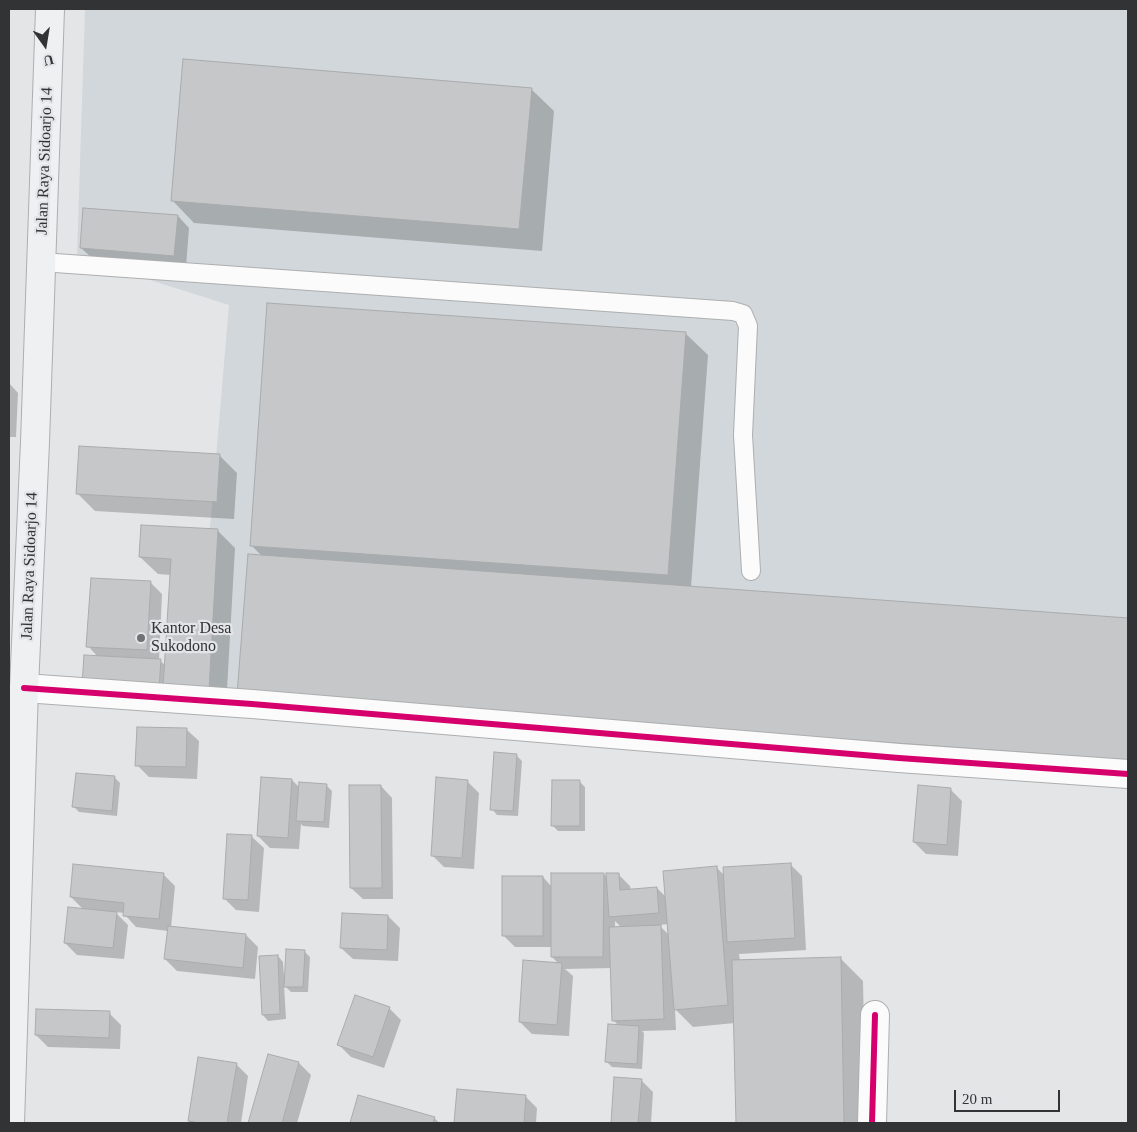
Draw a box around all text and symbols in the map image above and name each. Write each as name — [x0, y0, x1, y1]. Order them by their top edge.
north arrow — [20, 20, 70, 70]
text: U — [42, 52, 55, 69]
street label: Jalan Raya Sidoarjo 14 — [33, 87, 57, 235]
street label: Jalan Raya Sidoarjo 14 — [18, 492, 42, 640]
place label: Kantor Desa Sukodono — [151, 619, 231, 657]
marker: Kantor Desa Sukodono — [135, 632, 147, 644]
scale bar — [957, 1080, 1063, 1112]
text: 20 m — [962, 1091, 992, 1107]

